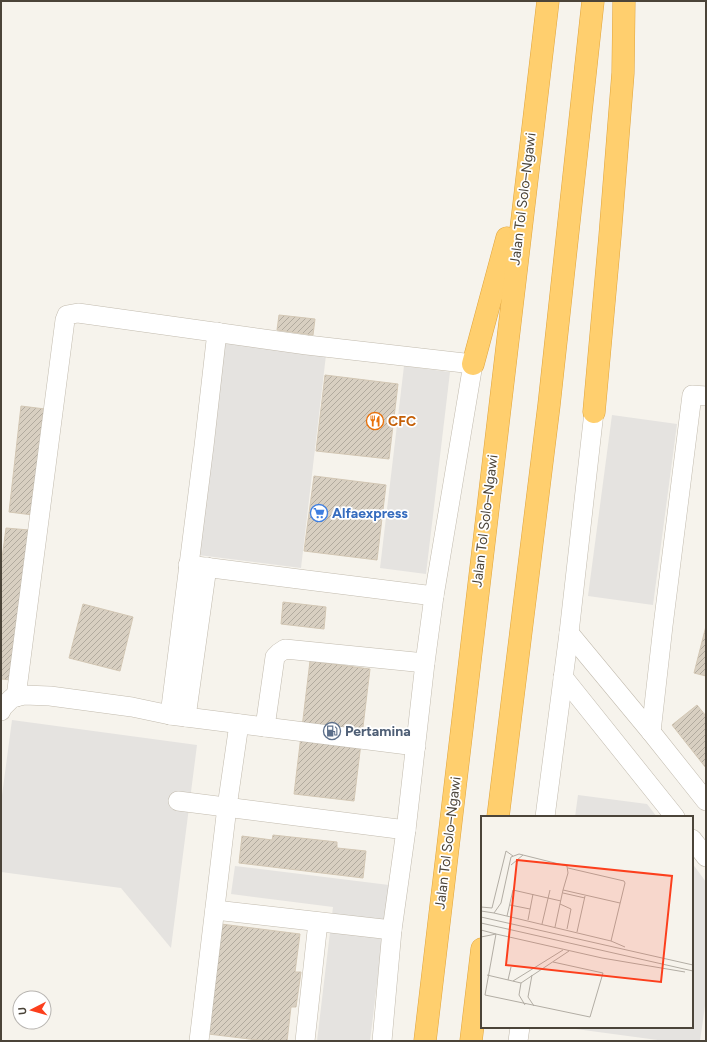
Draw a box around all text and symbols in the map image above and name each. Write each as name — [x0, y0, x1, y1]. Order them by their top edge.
street label: Jalan Tol Solo–Ngawi — [506, 132, 540, 266]
restaurant icon: CFC — [365, 411, 385, 431]
place label: CFC — [388, 413, 416, 430]
street label: Jalan Tol Solo–Ngawi — [468, 454, 502, 588]
supermarket icon: Alfaexpress — [309, 503, 329, 523]
place label: Alfaexpress — [332, 505, 408, 522]
fuel station icon: Pertamina — [322, 721, 342, 741]
place label: Pertamina — [345, 723, 411, 740]
street label: Jalan Tol Solo–Ngawi — [431, 776, 465, 910]
inset map — [481, 816, 693, 1028]
north arrow — [12, 990, 52, 1030]
text: U — [16, 1006, 29, 1016]

